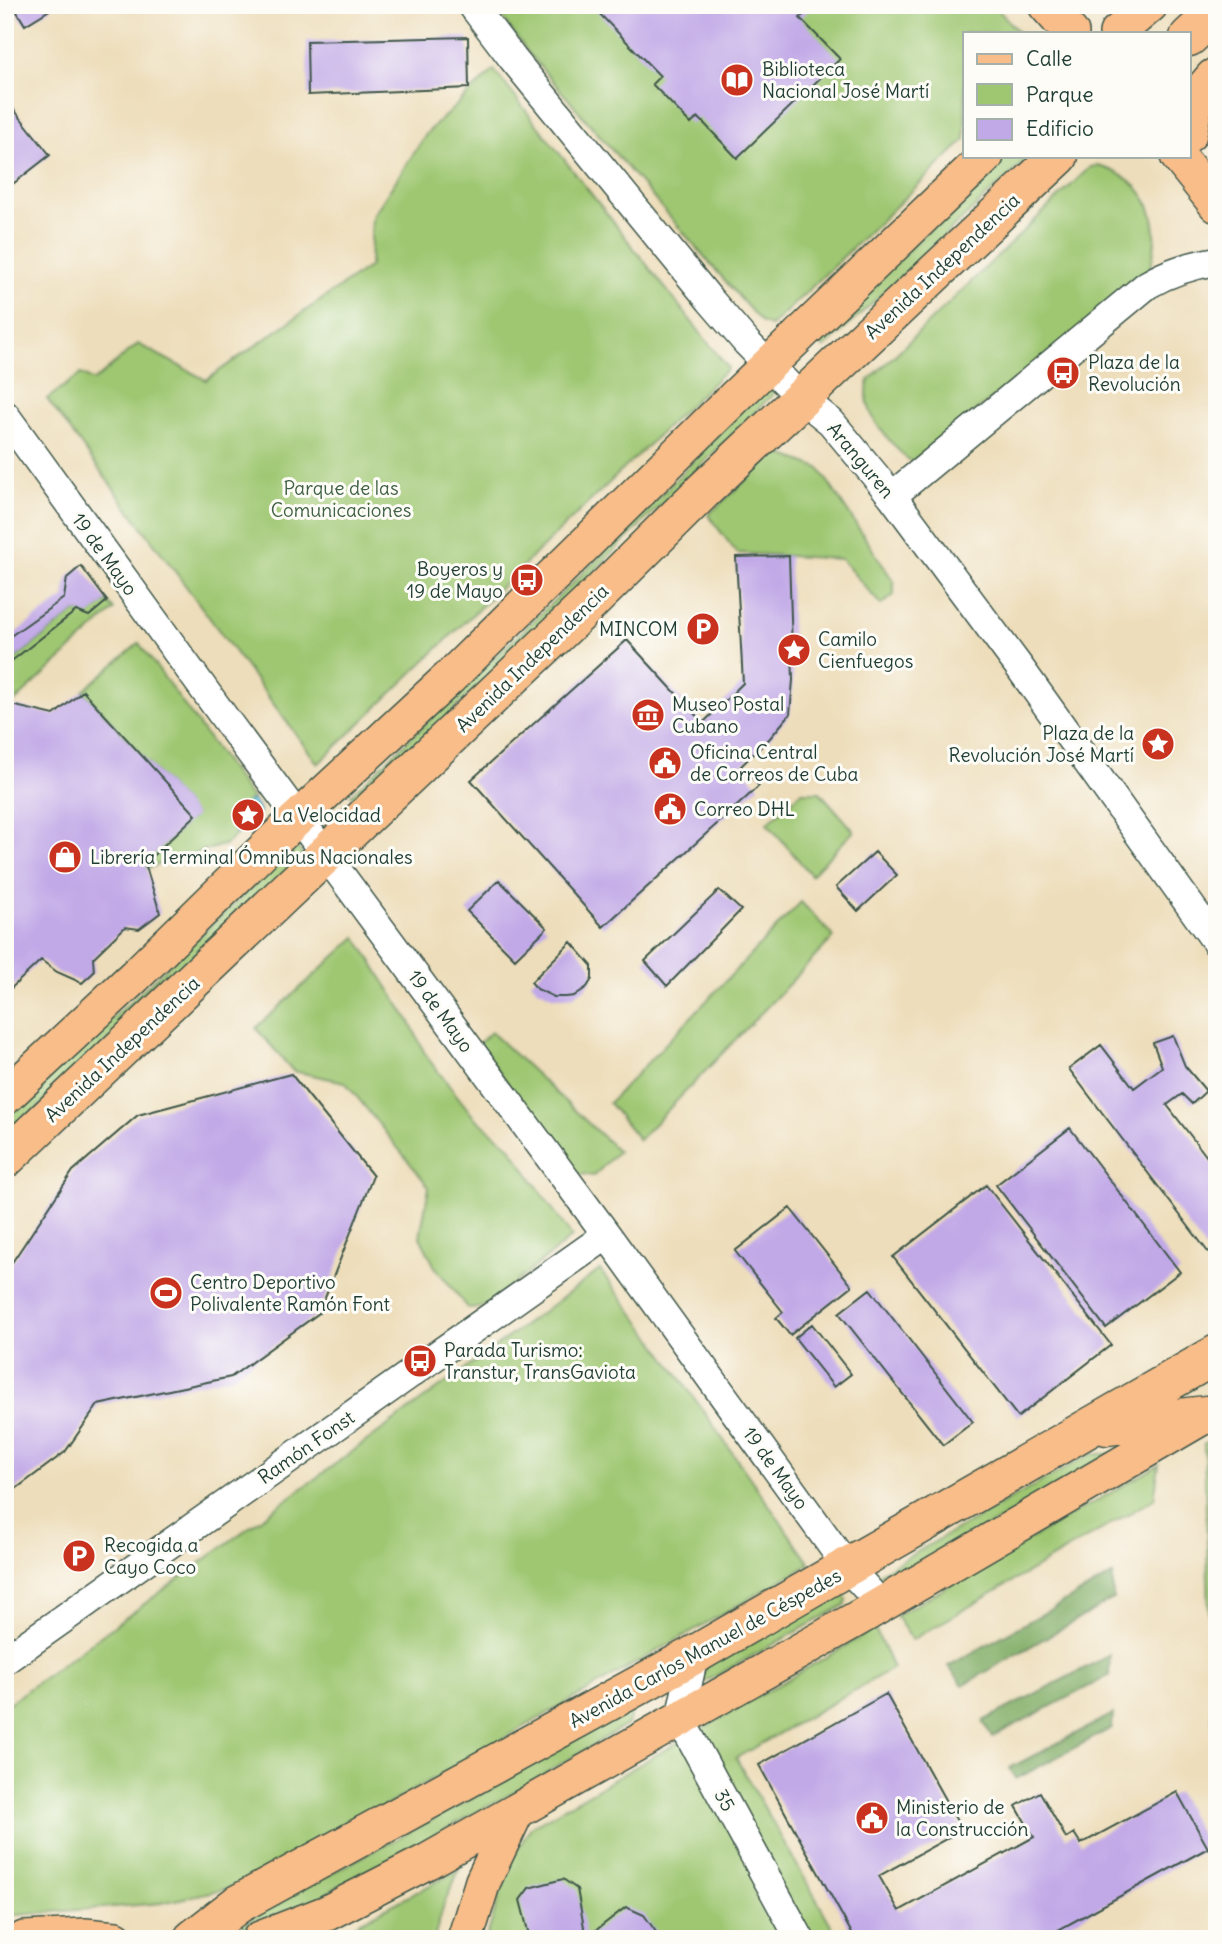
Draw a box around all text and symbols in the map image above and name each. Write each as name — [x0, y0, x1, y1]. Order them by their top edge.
legend — [963, 32, 1190, 158]
text: Calle — [1026, 45, 1072, 72]
place label: Biblioteca Nacional José Martí — [762, 57, 929, 103]
library icon: Biblioteca Nacional José Martí — [718, 61, 756, 99]
text: Parque — [1026, 81, 1094, 108]
text: Edificio — [1026, 115, 1094, 142]
street label: Avenida Independencia — [860, 188, 1025, 344]
place label: Plaza de la Revolución — [1088, 350, 1181, 396]
bus stop icon: Plaza de la Revolución — [1044, 354, 1082, 392]
street label: Aranguren — [822, 417, 900, 503]
park label: Parque de las Comunicaciones — [271, 476, 411, 522]
street label: 19 de Mayo — [67, 508, 143, 600]
place label: Boyeros y 19 de Mayo — [407, 557, 503, 603]
bus stop icon: Boyeros y 19 de Mayo — [508, 561, 546, 599]
street label: Avenida Independencia — [451, 579, 613, 737]
parking icon: MINCOM — [684, 610, 722, 648]
place label: MINCOM — [599, 617, 678, 641]
place label: Camilo Cienfuegos — [818, 627, 913, 673]
place icon: Camilo Cienfuegos — [775, 631, 813, 669]
place label: Museo Postal Cubano — [672, 692, 784, 738]
museum icon: Museo Postal Cubano — [629, 696, 667, 734]
place label: Plaza de la Revolución José Martí — [949, 721, 1134, 767]
place icon: Plaza de la Revolución José Martí — [1139, 725, 1177, 763]
place label: Oficina Central de Correos de Cuba — [690, 740, 858, 786]
public building icon: Oficina Central de Correos de Cuba — [646, 744, 684, 782]
public building icon: Correo DHL — [651, 790, 689, 828]
place icon: La Velocidad — [229, 796, 267, 834]
place label: Correo DHL — [694, 797, 795, 821]
place label: La Velocidad — [272, 803, 381, 827]
shop icon: Librería Terminal Ómnibus Nacionales — [46, 838, 84, 876]
place label: Librería Terminal Ómnibus Nacionales — [90, 845, 413, 869]
street label: 19 de Mayo — [403, 965, 479, 1057]
street label: Avenida Independencia — [40, 971, 205, 1127]
place label: Centro Deportivo Polivalente Ramón Font — [190, 1270, 390, 1316]
sports icon: Centro Deportivo Polivalente Ramón Font — [147, 1274, 185, 1312]
place label: Parada Turismo: Transtur, TransGaviota — [444, 1338, 636, 1384]
bus stop icon: Parada Turismo: Transtur, TransGaviota — [401, 1342, 439, 1380]
street label: Ramón Fonst — [253, 1405, 359, 1489]
street label: 19 de Mayo — [738, 1422, 814, 1514]
place label: Recogida a Cayo Coco — [104, 1533, 199, 1579]
parking icon: Recogida a Cayo Coco — [60, 1537, 98, 1575]
street label: Avenida Carlos Manuel de Céspedes — [565, 1563, 845, 1733]
street label: 35 — [709, 1785, 741, 1815]
place label: Ministerio de la Construcción — [896, 1795, 1029, 1841]
public building icon: Ministerio de la Construcción — [853, 1799, 891, 1837]

